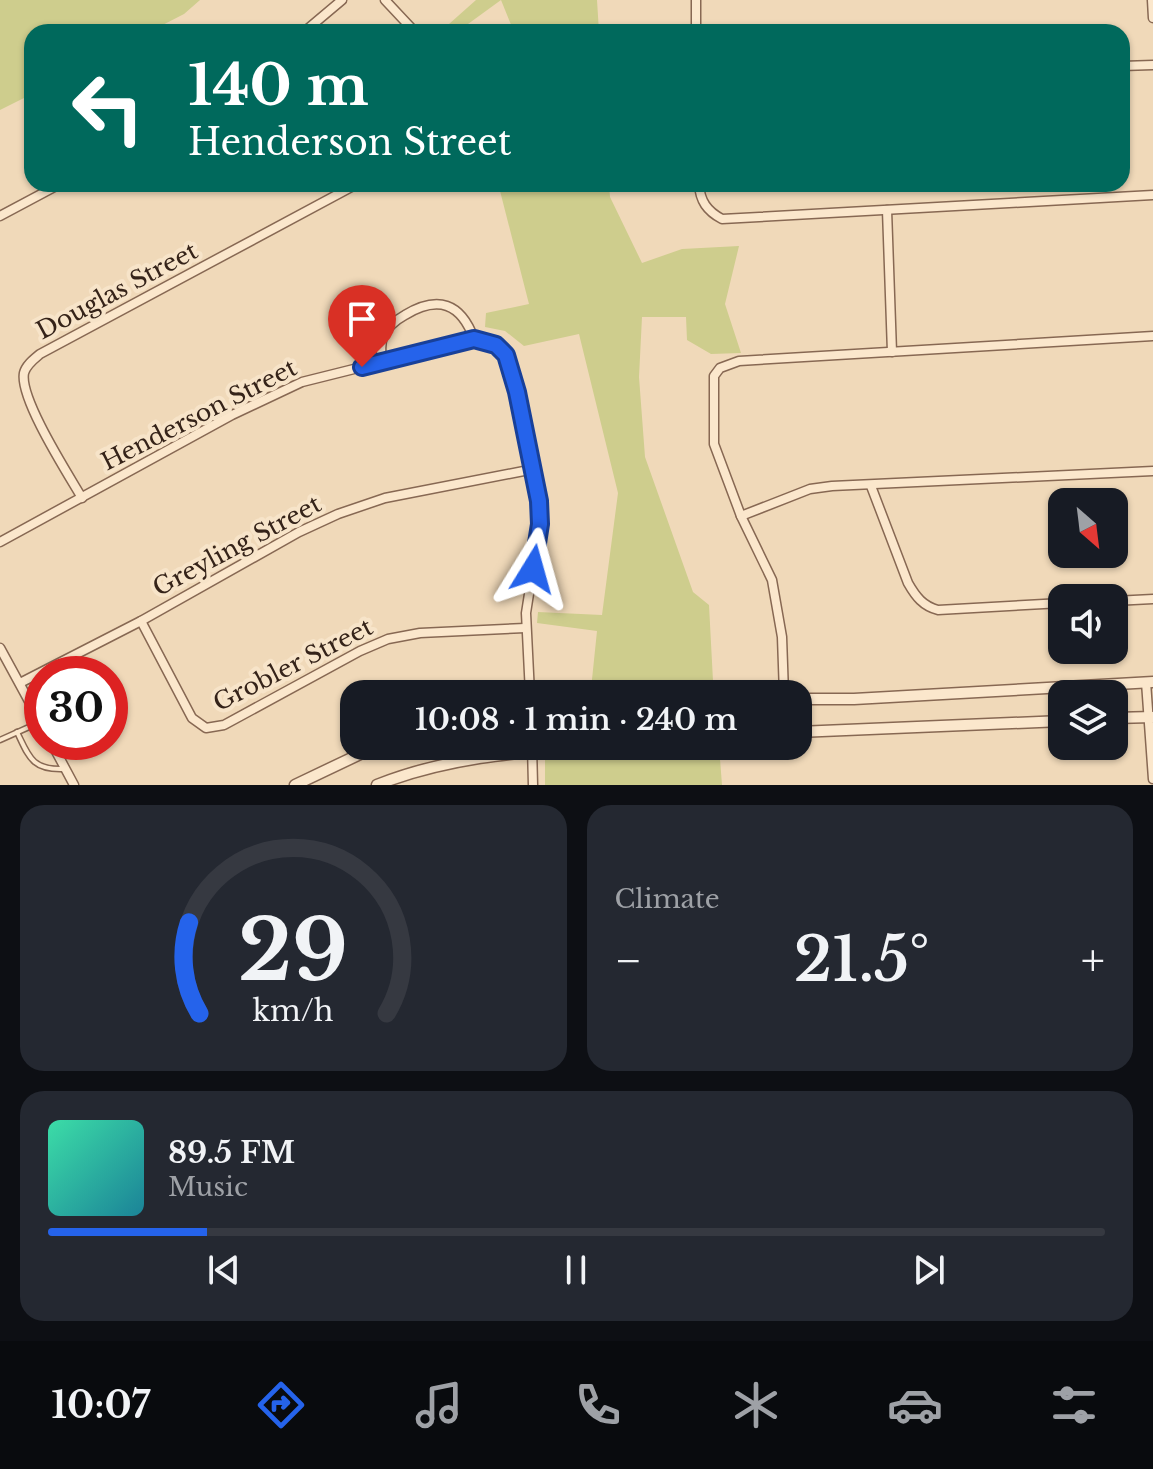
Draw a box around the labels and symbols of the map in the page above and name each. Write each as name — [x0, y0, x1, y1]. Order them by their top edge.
street label: Douglas Street — [31, 236, 202, 345]
pin — [328, 285, 396, 367]
street label: Henderson Street — [96, 353, 301, 476]
north arrow — [1048, 488, 1128, 568]
street label: Greyling Street — [148, 489, 326, 602]
position arrow — [491, 527, 575, 611]
street label: Grobler Street — [208, 612, 377, 717]
speed limit sign: 30 — [24, 656, 128, 760]

